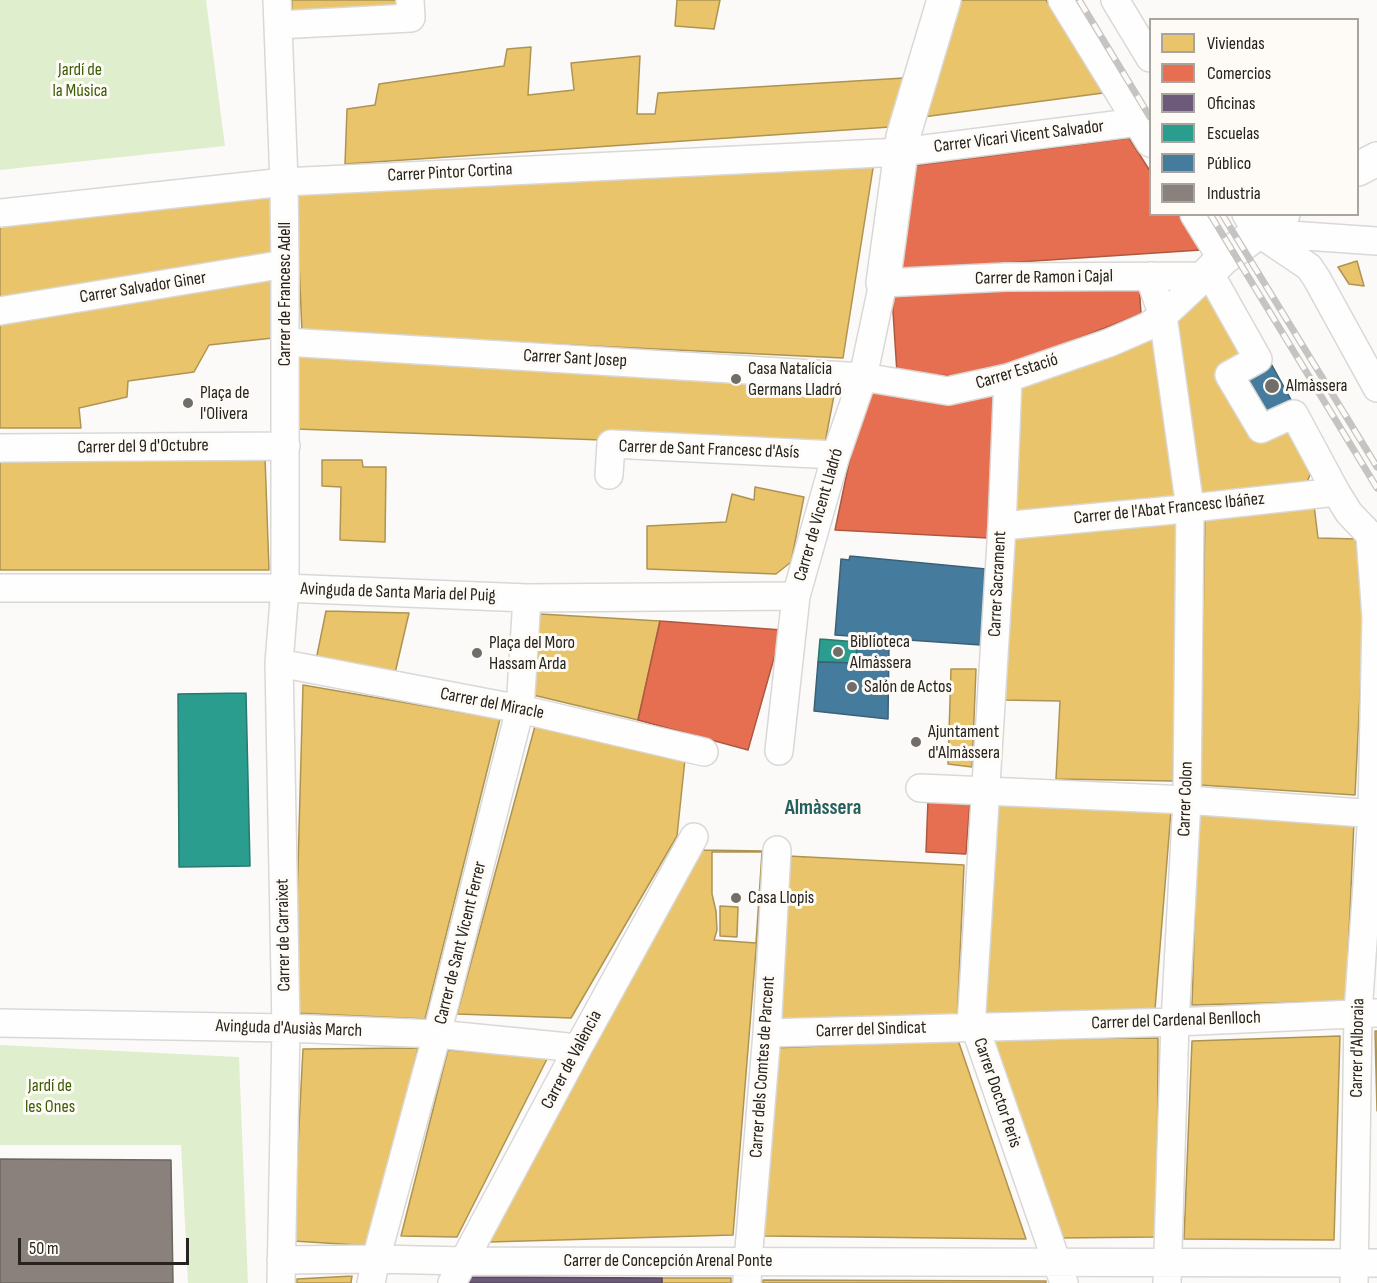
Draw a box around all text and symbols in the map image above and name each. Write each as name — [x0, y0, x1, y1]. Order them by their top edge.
legend — [1149, 18, 1359, 216]
text: Viviendas — [1207, 33, 1265, 54]
park label: Jardí de la Música — [52, 59, 108, 101]
text: Comercios — [1207, 63, 1271, 84]
text: Oficinas — [1207, 93, 1255, 114]
street label: Carrer Vicari Vicent Salvador — [933, 116, 1105, 158]
text: Escuelas — [1207, 123, 1260, 144]
text: Público — [1207, 153, 1251, 174]
street label: Carrer Pintor Cortina — [387, 159, 513, 187]
text: Industria — [1207, 183, 1261, 204]
street label: Carrer de Francesc Adell — [274, 222, 296, 366]
street label: Carrer de Ramon i Cajal — [975, 266, 1113, 290]
street label: Carrer Salvador Giner — [78, 267, 208, 309]
street label: Carrer Sant Josep — [523, 345, 627, 373]
street label: Carrer Estació — [973, 349, 1061, 395]
place label: Casa Natalícia Germans Lladró — [748, 358, 842, 400]
marker: Casa Natalícia Germans Lladró — [729, 372, 743, 386]
place label: Almàssera — [1286, 375, 1348, 397]
marker: Almàssera — [1263, 377, 1281, 395]
place label: Plaça de l'Olivera — [200, 382, 249, 424]
marker: Plaça de l'Olivera — [181, 396, 195, 410]
street label: Carrer del 9 d'Octubre — [77, 435, 209, 459]
street label: Carrer de Sant Francesc d'Asís — [618, 436, 800, 464]
street label: Carrer de Vicent Lladró — [790, 446, 848, 584]
street label: Carrer de l'Abat Francesc Ibáñez — [1073, 488, 1265, 530]
street label: Carrer Sacrament — [984, 530, 1012, 638]
street label: Avinguda de Santa Maria del Puig — [300, 579, 496, 607]
place label: Biblioteca Almàssera — [850, 631, 912, 674]
place label: Plaça del Moro Hassam Arda — [489, 632, 575, 674]
marker: Biblioteca Almàssera — [831, 645, 845, 659]
marker: Plaça del Moro Hassam Arda — [470, 646, 484, 660]
place label: Salón de Actos — [864, 676, 952, 698]
marker: Salón de Actos — [845, 680, 859, 694]
street label: Carrer del Miracle — [438, 683, 546, 725]
place label: Ajuntament d'Almàssera — [928, 721, 1000, 764]
marker: Ajuntament d'Almàssera — [909, 735, 923, 749]
street label: Carrer Colon — [1174, 761, 1198, 837]
district label: Almàssera — [785, 796, 861, 822]
street label: Carrer de Sant Vicent Ferrer — [430, 859, 492, 1027]
street label: Carrer de Carraixet — [272, 878, 296, 992]
place label: Casa Llopis — [748, 887, 814, 909]
marker: Casa Llopis — [729, 891, 743, 905]
street label: Carrer dels Comtes de Parcent — [746, 975, 780, 1159]
street label: Carrer d'Alboraia — [1346, 998, 1370, 1098]
street label: Carrer de València — [537, 1007, 607, 1113]
street label: Carrer del Cardenal Benlloch — [1091, 1007, 1261, 1035]
street label: Avinguda d'Ausiàs March — [215, 1016, 363, 1042]
street label: Carrer del Sindicat — [815, 1017, 927, 1043]
street label: Carrer Doctor Peris — [968, 1035, 1026, 1151]
park label: Jardí de les Ones — [25, 1075, 75, 1118]
scale bar — [21, 1226, 192, 1264]
text: 50 m — [29, 1238, 59, 1259]
street label: Carrer de Concepción Arenal Ponte — [564, 1250, 772, 1272]

